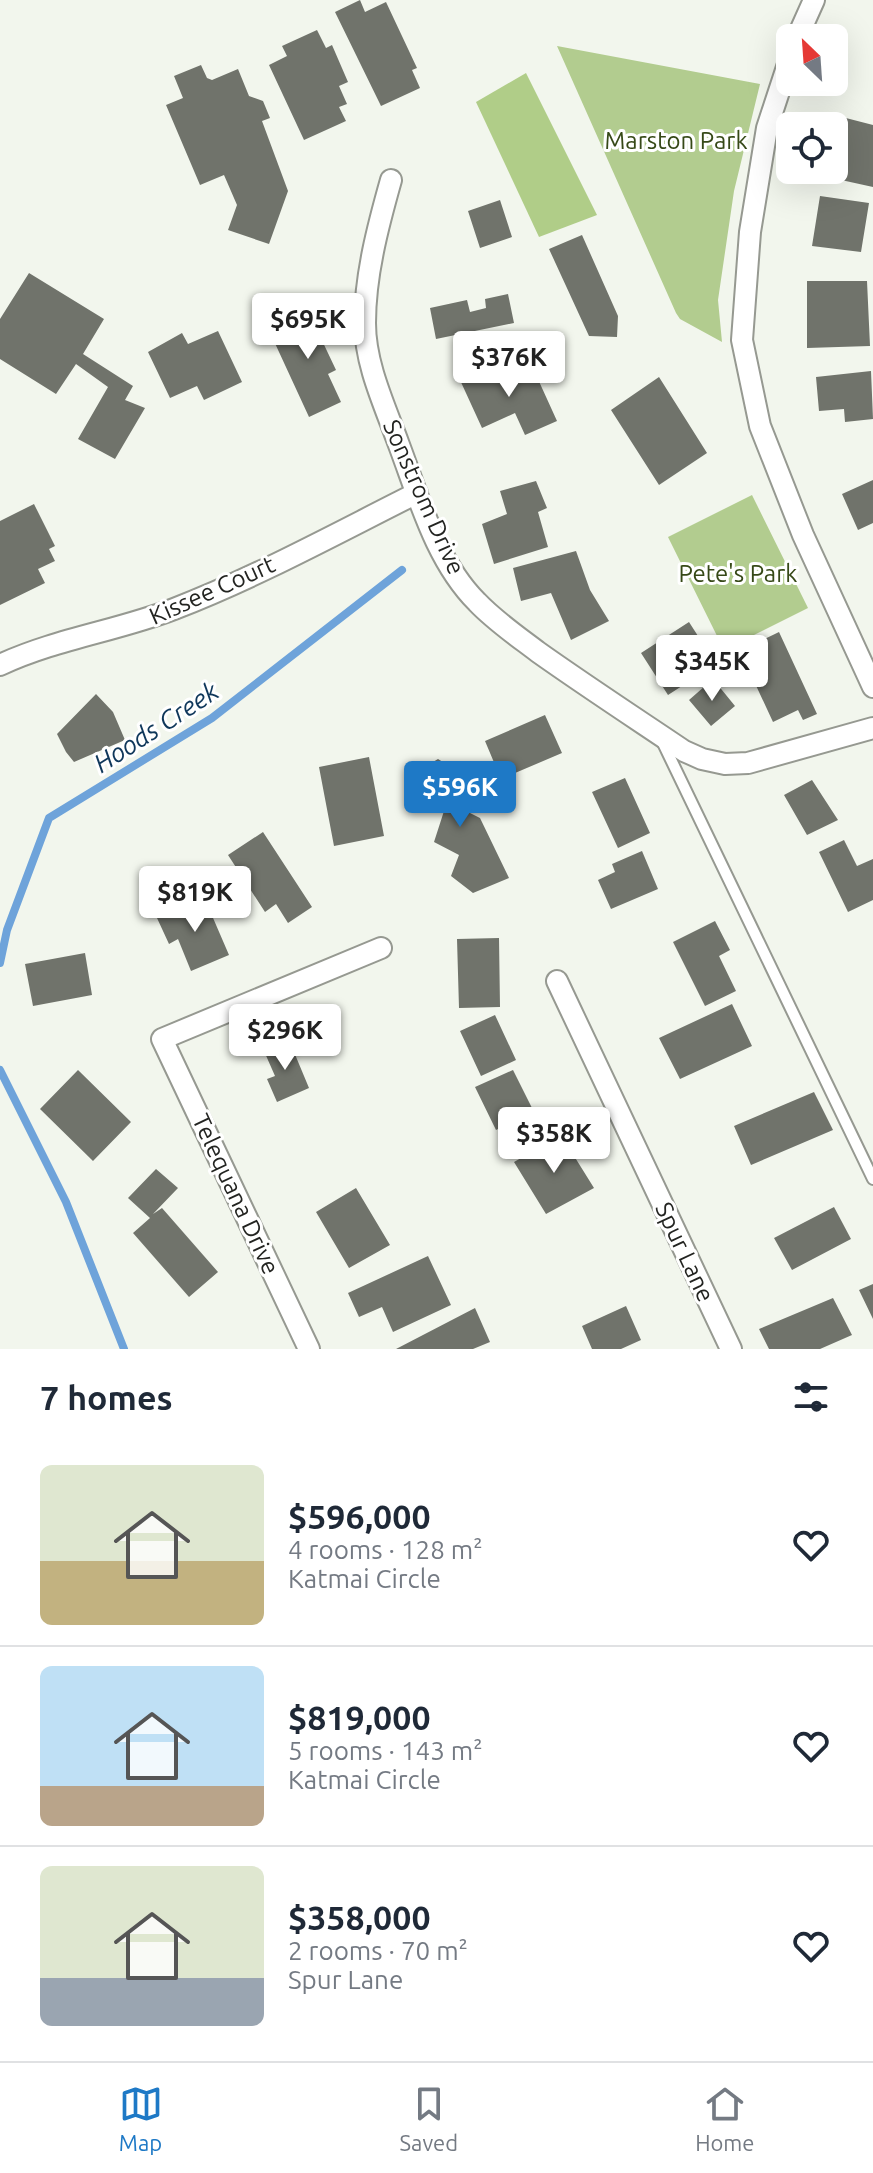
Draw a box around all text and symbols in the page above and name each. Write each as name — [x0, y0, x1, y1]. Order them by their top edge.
north arrow — [776, 24, 848, 96]
map controls — [776, 24, 848, 184]
button: locate — [776, 112, 848, 184]
park label: Marston Park — [604, 127, 748, 154]
pin: $695K — [252, 293, 364, 361]
text: $695K — [270, 304, 346, 333]
pin: $376K — [453, 331, 565, 399]
text: $376K — [471, 342, 547, 371]
street label: Sonstrom Drive — [378, 416, 470, 578]
street label: Kissee Court — [145, 550, 280, 630]
park label: Pete's Park — [679, 560, 797, 587]
pin: $345K — [656, 635, 768, 703]
text: $345K — [674, 646, 750, 675]
water label: Hoods Creek — [88, 676, 224, 778]
pin: $596K — [404, 761, 516, 829]
text: $596K — [422, 772, 498, 801]
pin: $819K — [139, 866, 251, 934]
text: $819K — [157, 877, 233, 906]
pin: $296K — [229, 1004, 341, 1072]
text: $296K — [247, 1015, 323, 1044]
pin: $358K — [498, 1107, 610, 1175]
street label: Telequana Drive — [187, 1110, 285, 1278]
text: $358K — [516, 1118, 592, 1147]
street label: Spur Lane — [650, 1198, 720, 1306]
icon: filters — [789, 1375, 833, 1419]
text: 7 homes — [40, 1378, 173, 1416]
icon: home — [104, 1497, 200, 1593]
text: $596,000 — [288, 1497, 431, 1535]
icon: heart — [789, 1523, 833, 1567]
text: 4 rooms · 128 m² — [288, 1535, 483, 1564]
text: Katmai Circle — [288, 1564, 441, 1593]
icon: home — [104, 1698, 200, 1794]
text: $819,000 — [288, 1698, 431, 1736]
icon: heart — [789, 1724, 833, 1768]
text: 5 rooms · 143 m² — [288, 1736, 483, 1765]
text: Katmai Circle — [288, 1765, 441, 1794]
icon: home — [104, 1898, 200, 1994]
text: $358,000 — [288, 1898, 431, 1936]
icon: heart — [789, 1924, 833, 1968]
text: 2 rooms · 70 m² — [288, 1936, 468, 1965]
text: Spur Lane — [288, 1965, 403, 1994]
tab: Map — [119, 2082, 163, 2155]
tab: Saved — [400, 2082, 458, 2155]
tab: Home — [695, 2082, 754, 2155]

